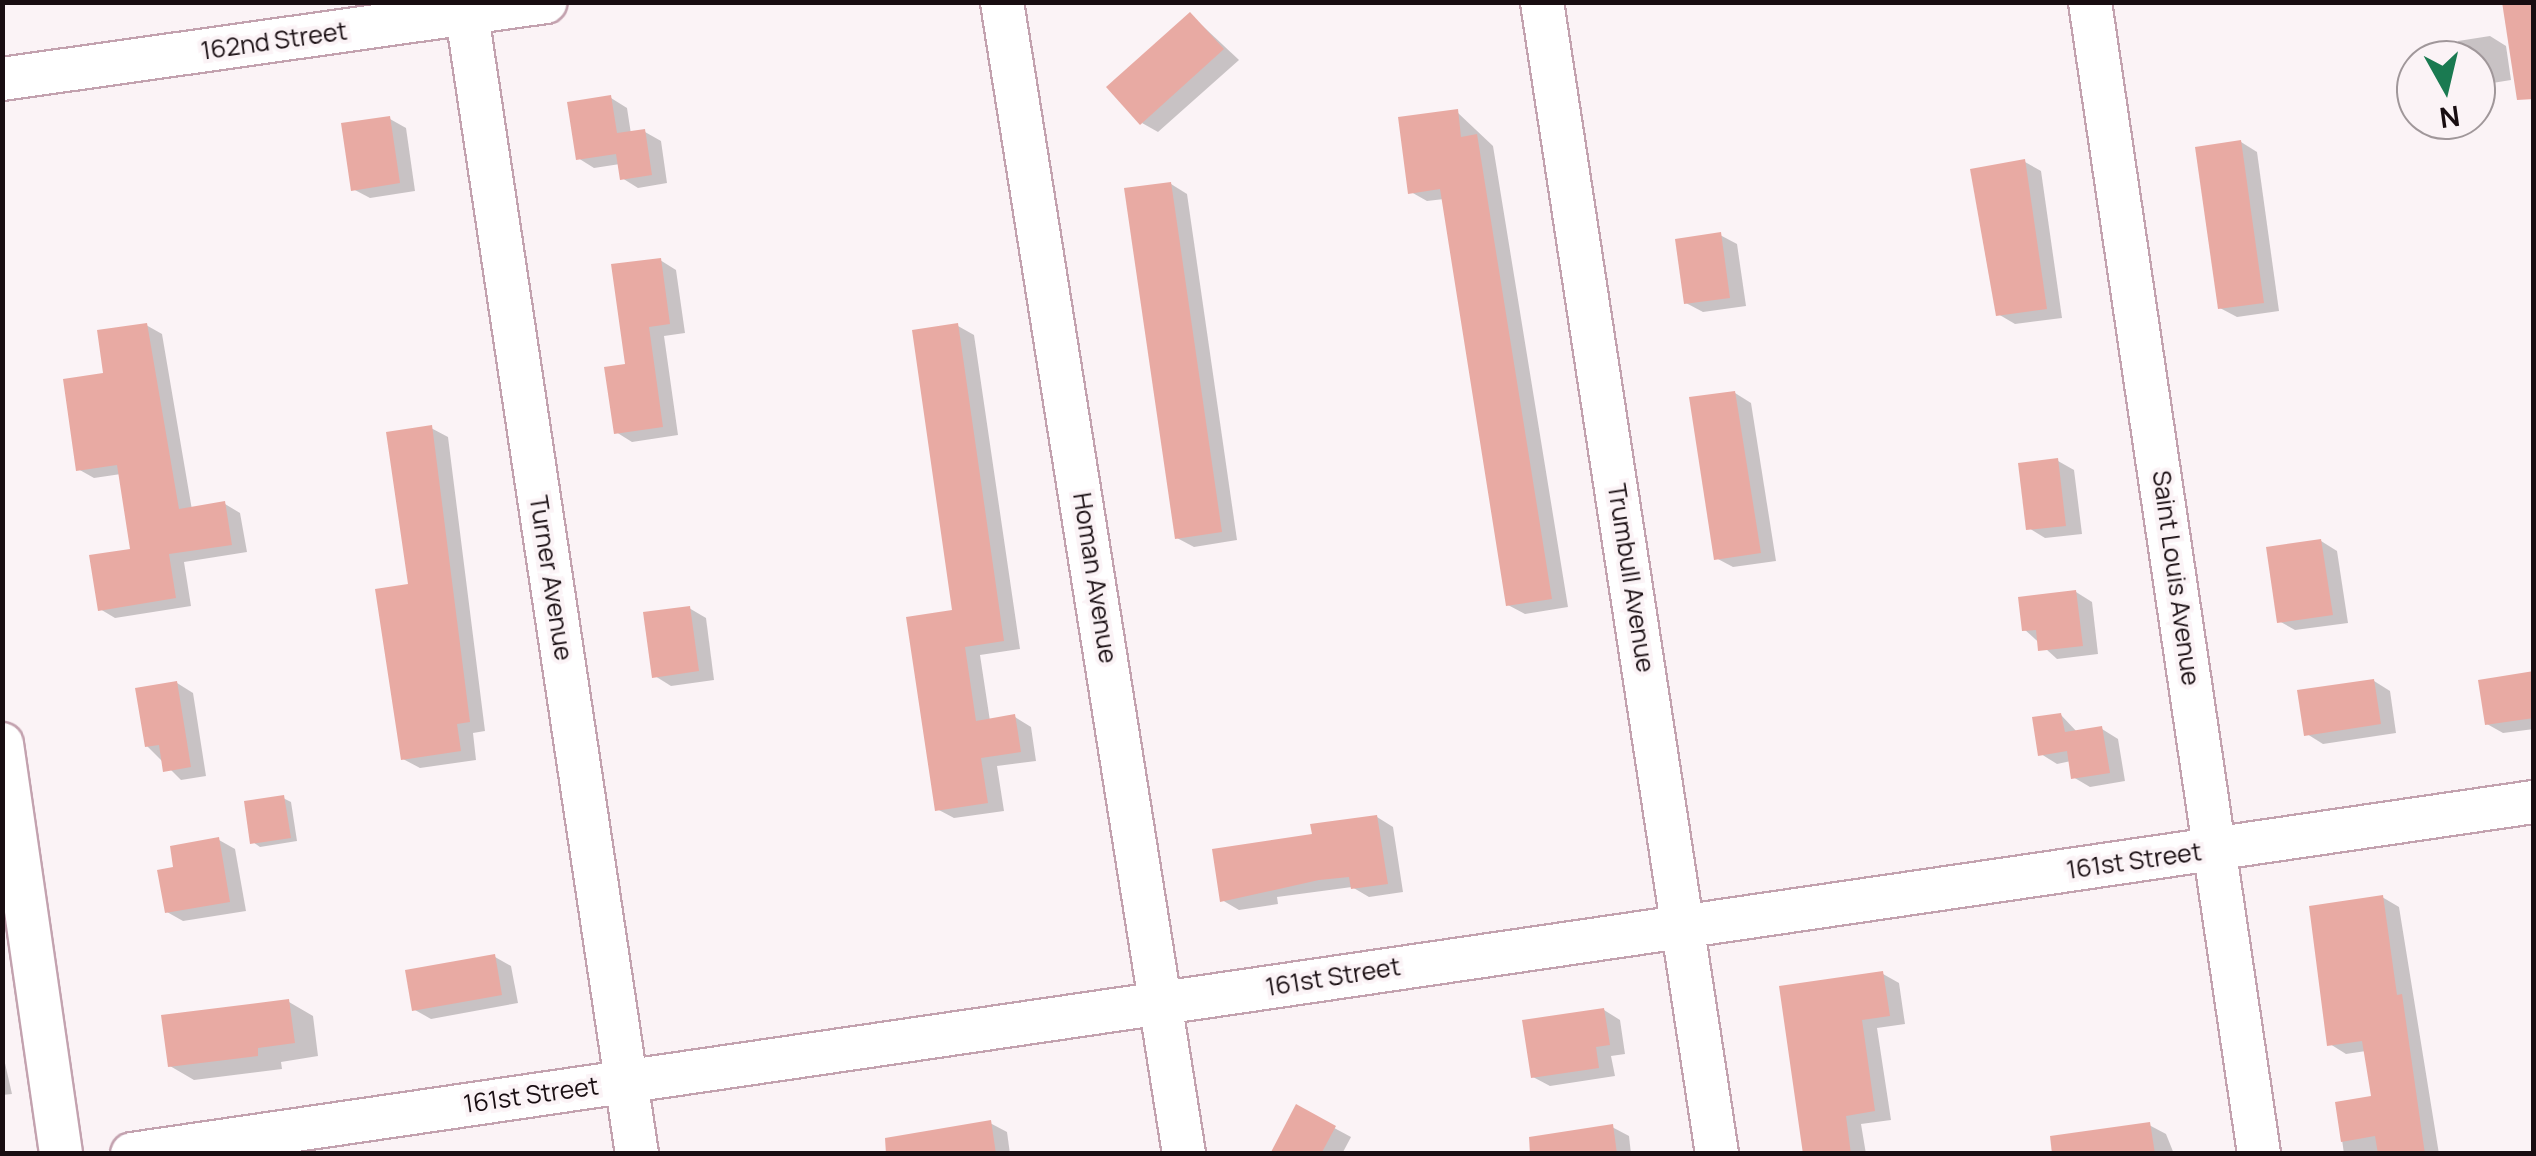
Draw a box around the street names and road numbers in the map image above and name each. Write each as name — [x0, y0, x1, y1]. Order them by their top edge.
street label: 162nd Street — [199, 16, 349, 66]
street label: Saint Louis Avenue — [2146, 468, 2206, 688]
street label: Trumbull Avenue — [1601, 482, 1661, 674]
street label: Homan Avenue — [1067, 491, 1123, 665]
street label: Turner Avenue — [523, 493, 579, 663]
street label: 161st Street — [2064, 837, 2204, 885]
street label: 161st Street — [1263, 952, 1403, 1002]
street label: 161st Street — [461, 1071, 601, 1119]

